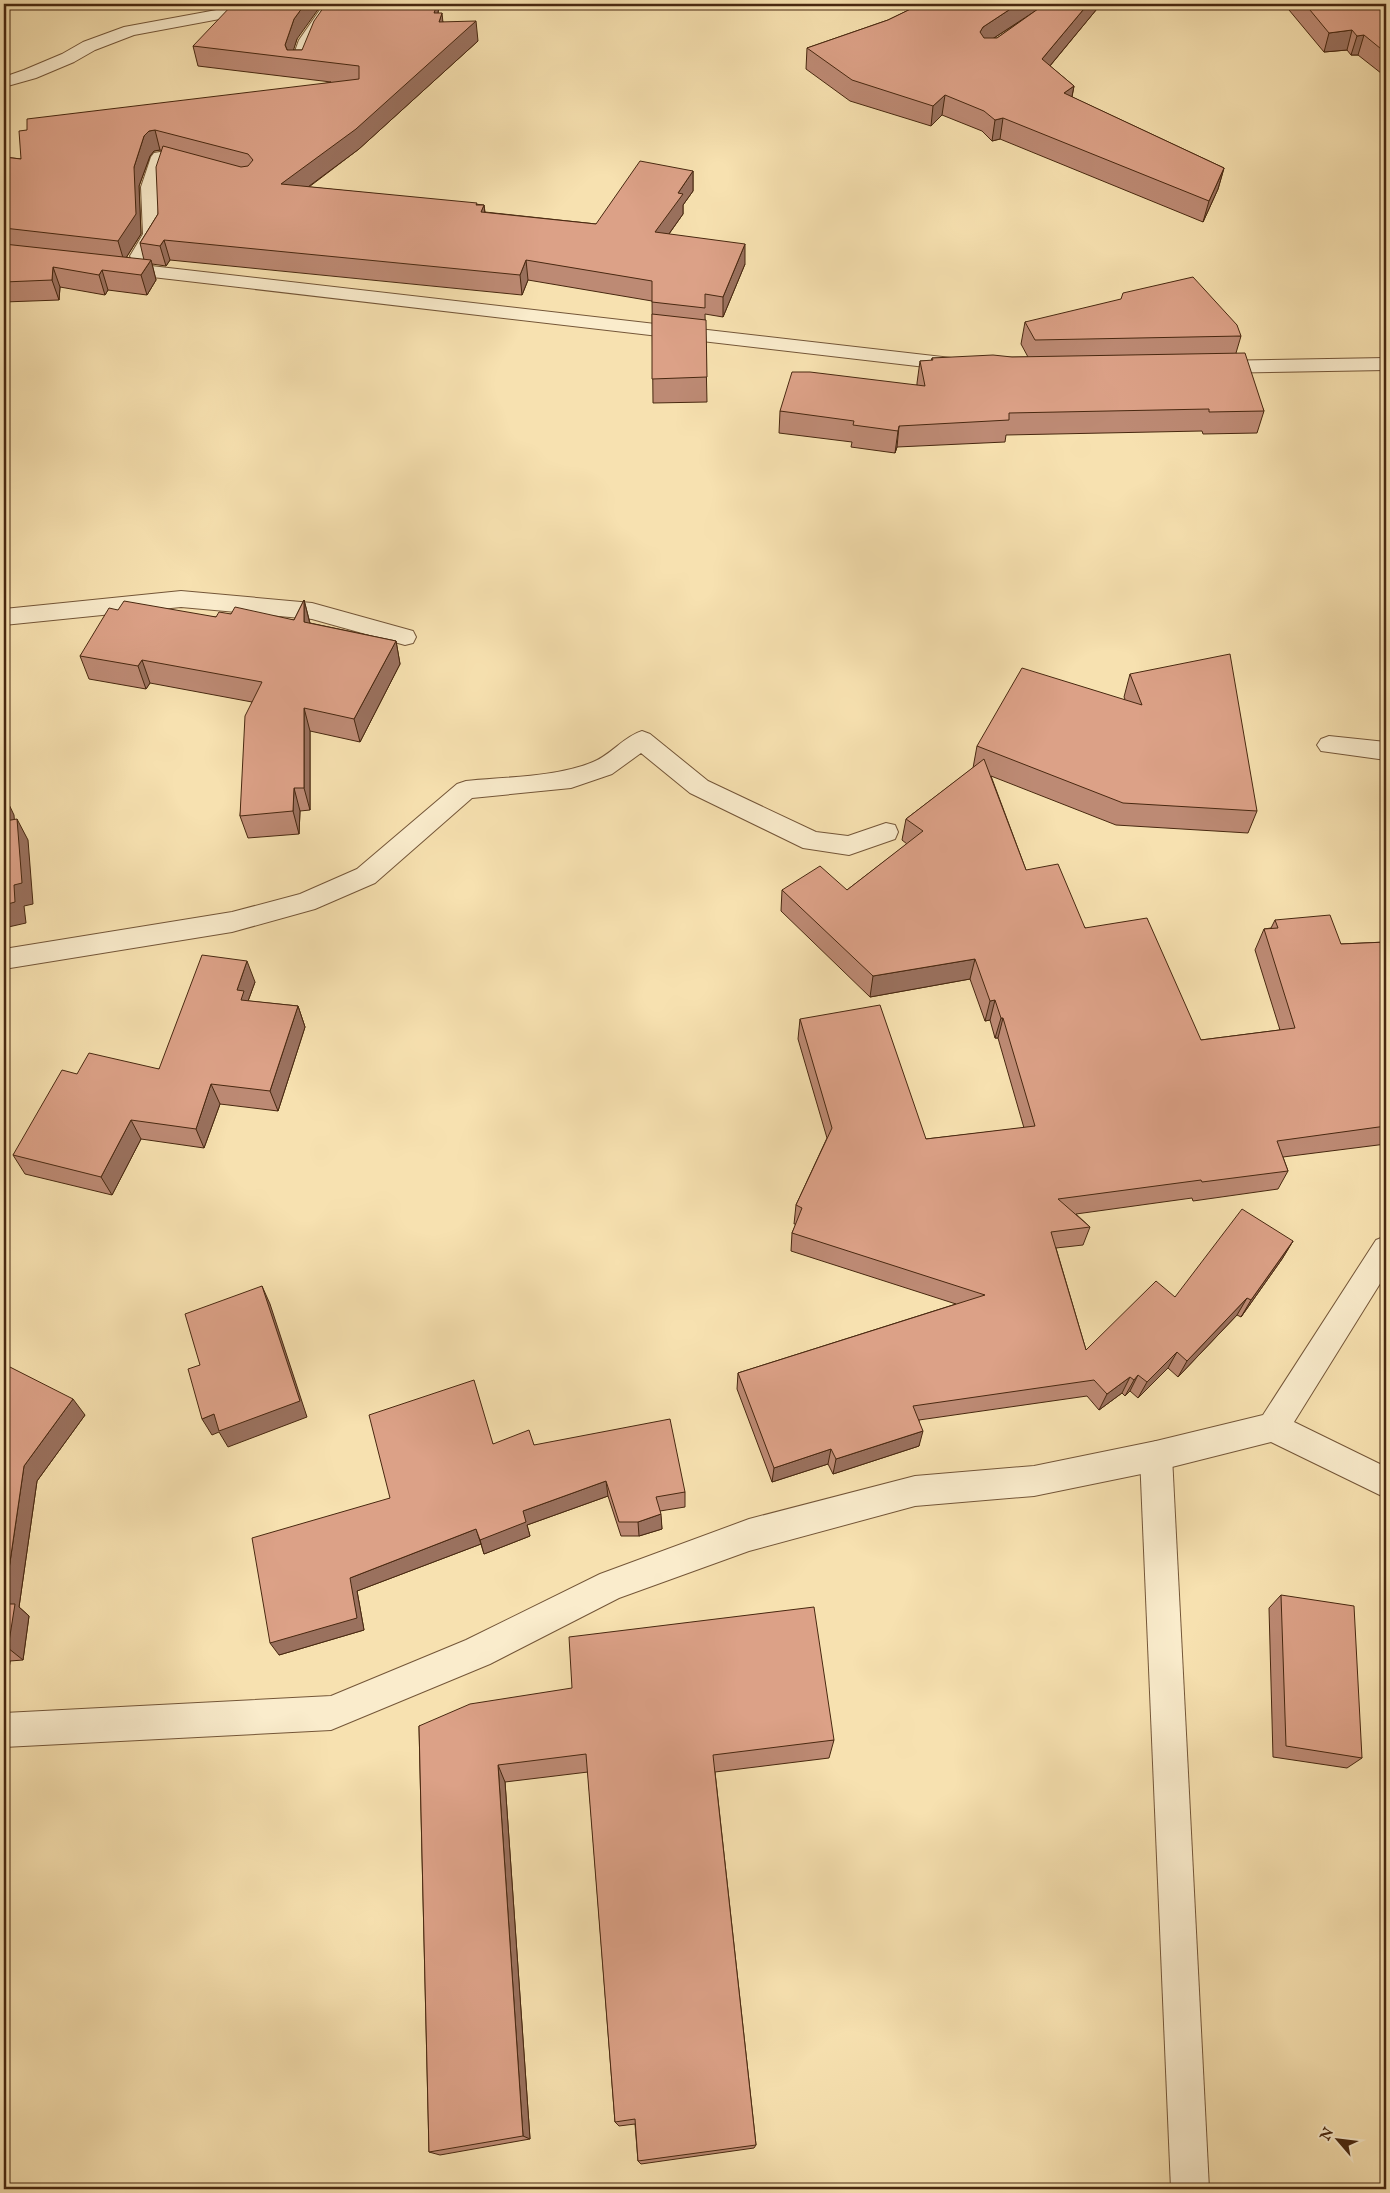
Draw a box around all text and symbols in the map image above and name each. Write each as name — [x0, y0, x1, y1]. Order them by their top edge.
north arrow — [1312, 2116, 1362, 2166]
text: N — [1316, 2125, 1338, 2145]

